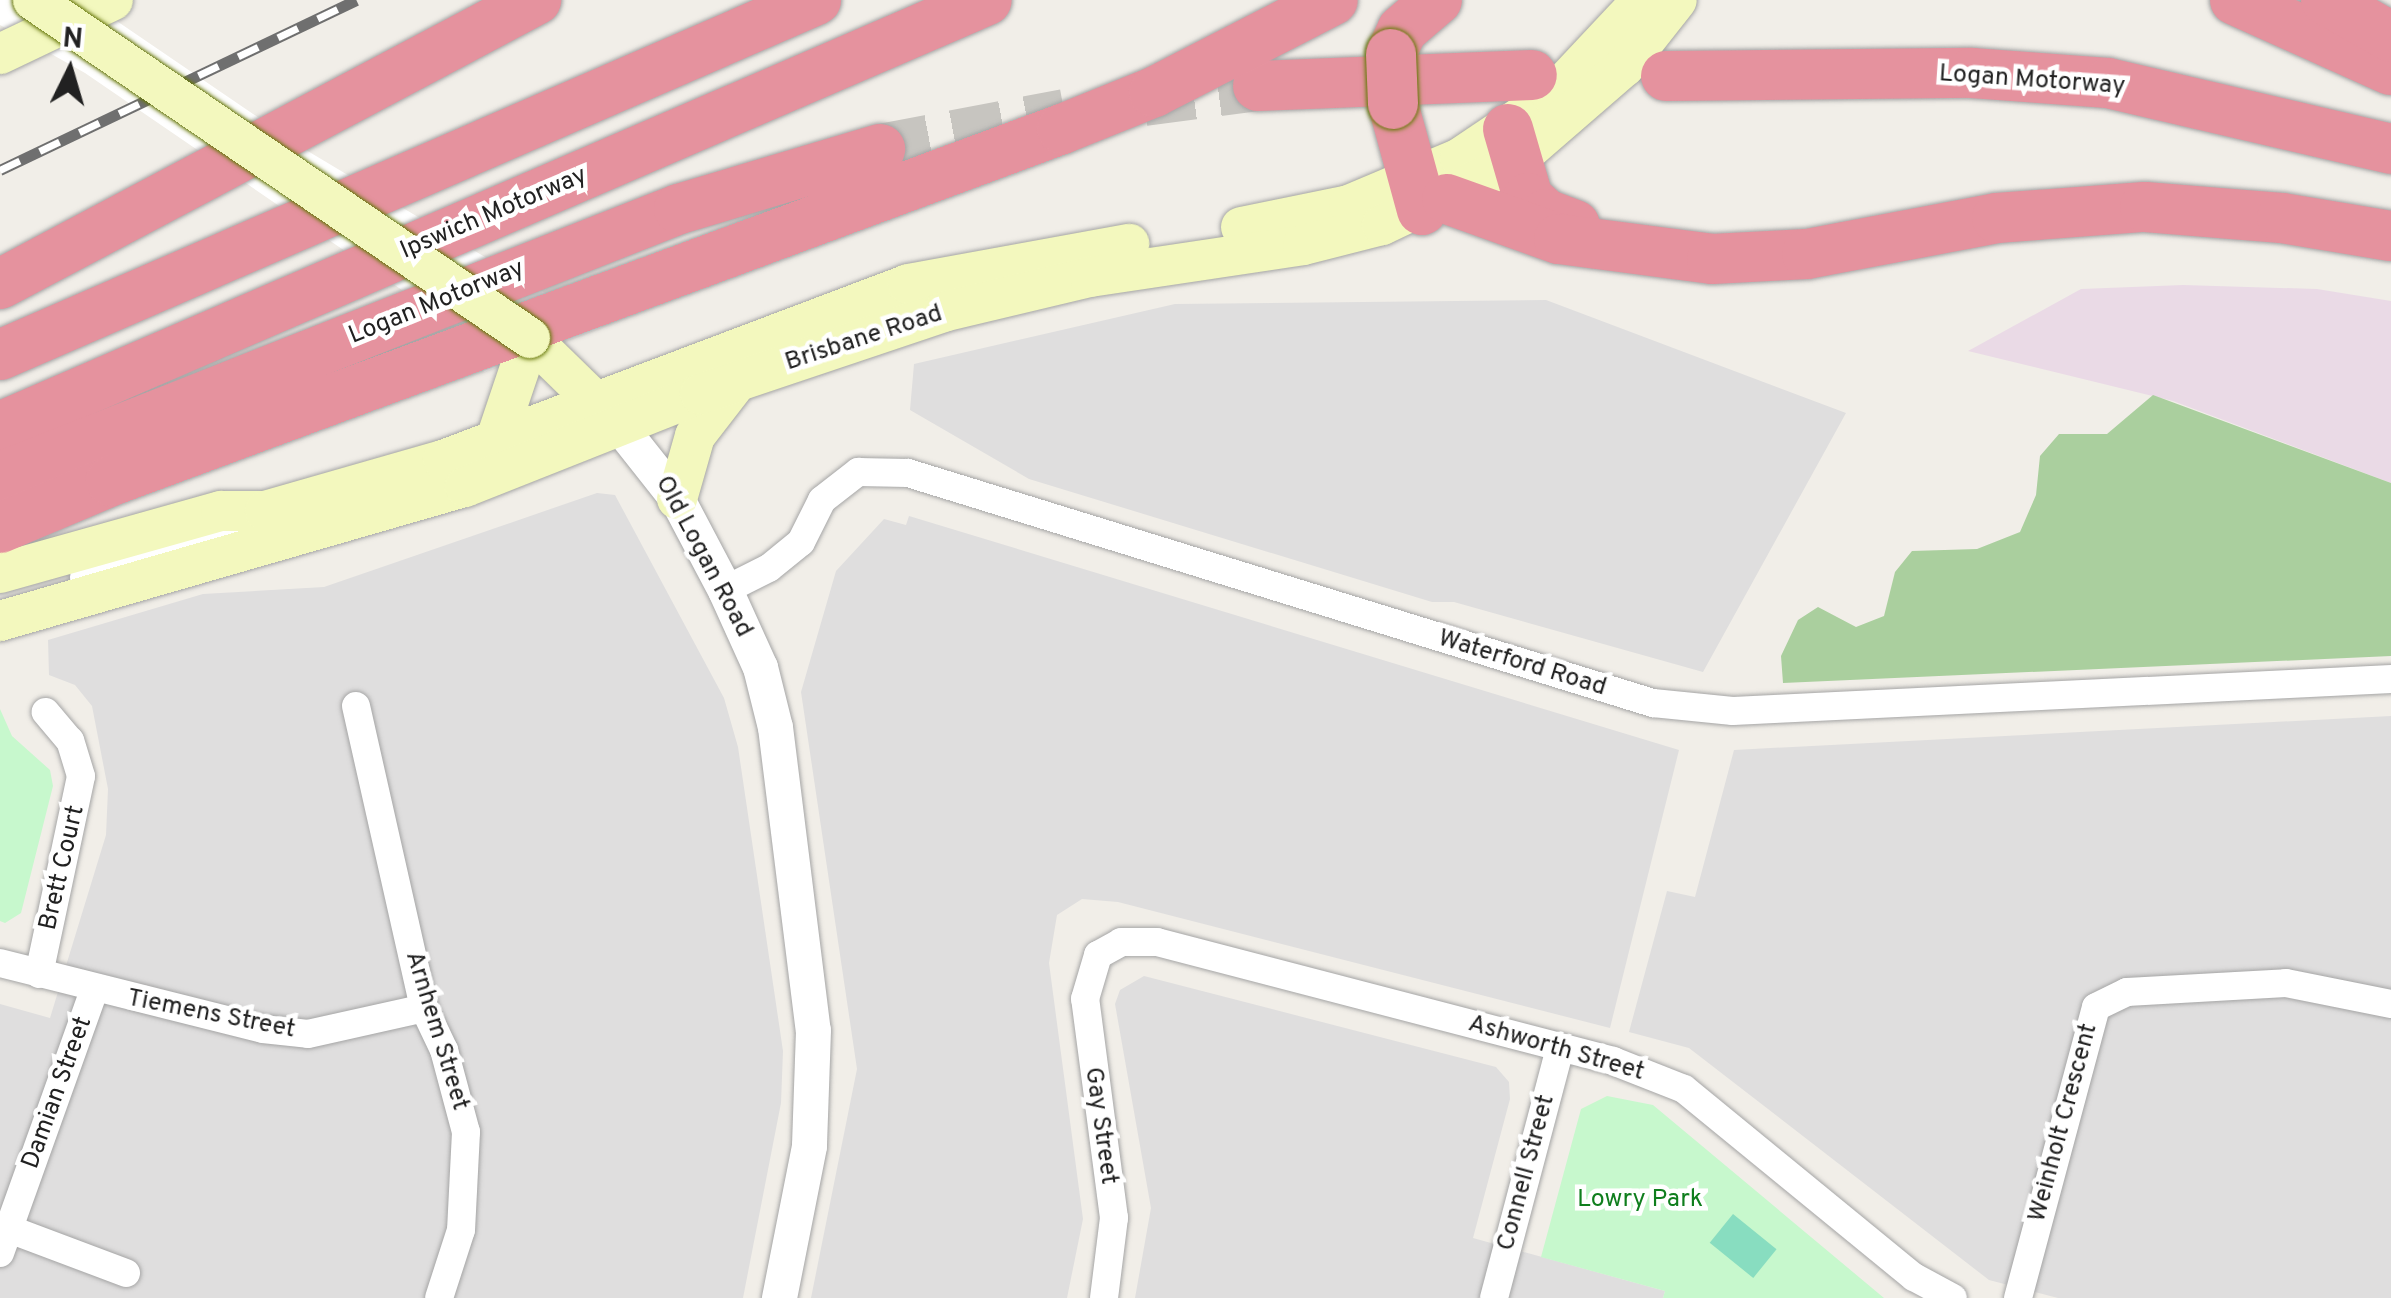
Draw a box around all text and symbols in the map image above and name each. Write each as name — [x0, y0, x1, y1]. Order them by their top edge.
north arrow — [20, 20, 120, 120]
text: N — [61, 21, 84, 59]
street label: Logan Motorway — [1938, 60, 2126, 102]
street label: Ipswich Motorway — [396, 161, 592, 267]
street label: Logan Motorway — [345, 254, 529, 352]
street label: Brisbane Road — [782, 299, 946, 379]
street label: Old Logan Road — [648, 471, 758, 643]
street label: Waterford Road — [1434, 624, 1610, 704]
street label: Brett Court — [34, 803, 92, 933]
street label: Arnhem Street — [398, 948, 474, 1114]
street label: Tiemens Street — [125, 984, 297, 1046]
street label: Ashworth Street — [1465, 1010, 1647, 1088]
street label: Damian Street — [17, 1013, 99, 1173]
street label: Weinholt Crescent — [2023, 1021, 2105, 1225]
street label: Gay Street — [1077, 1065, 1123, 1187]
street label: Connell Street — [1492, 1092, 1562, 1254]
park label: Lowry Park — [1577, 1185, 1703, 1215]

